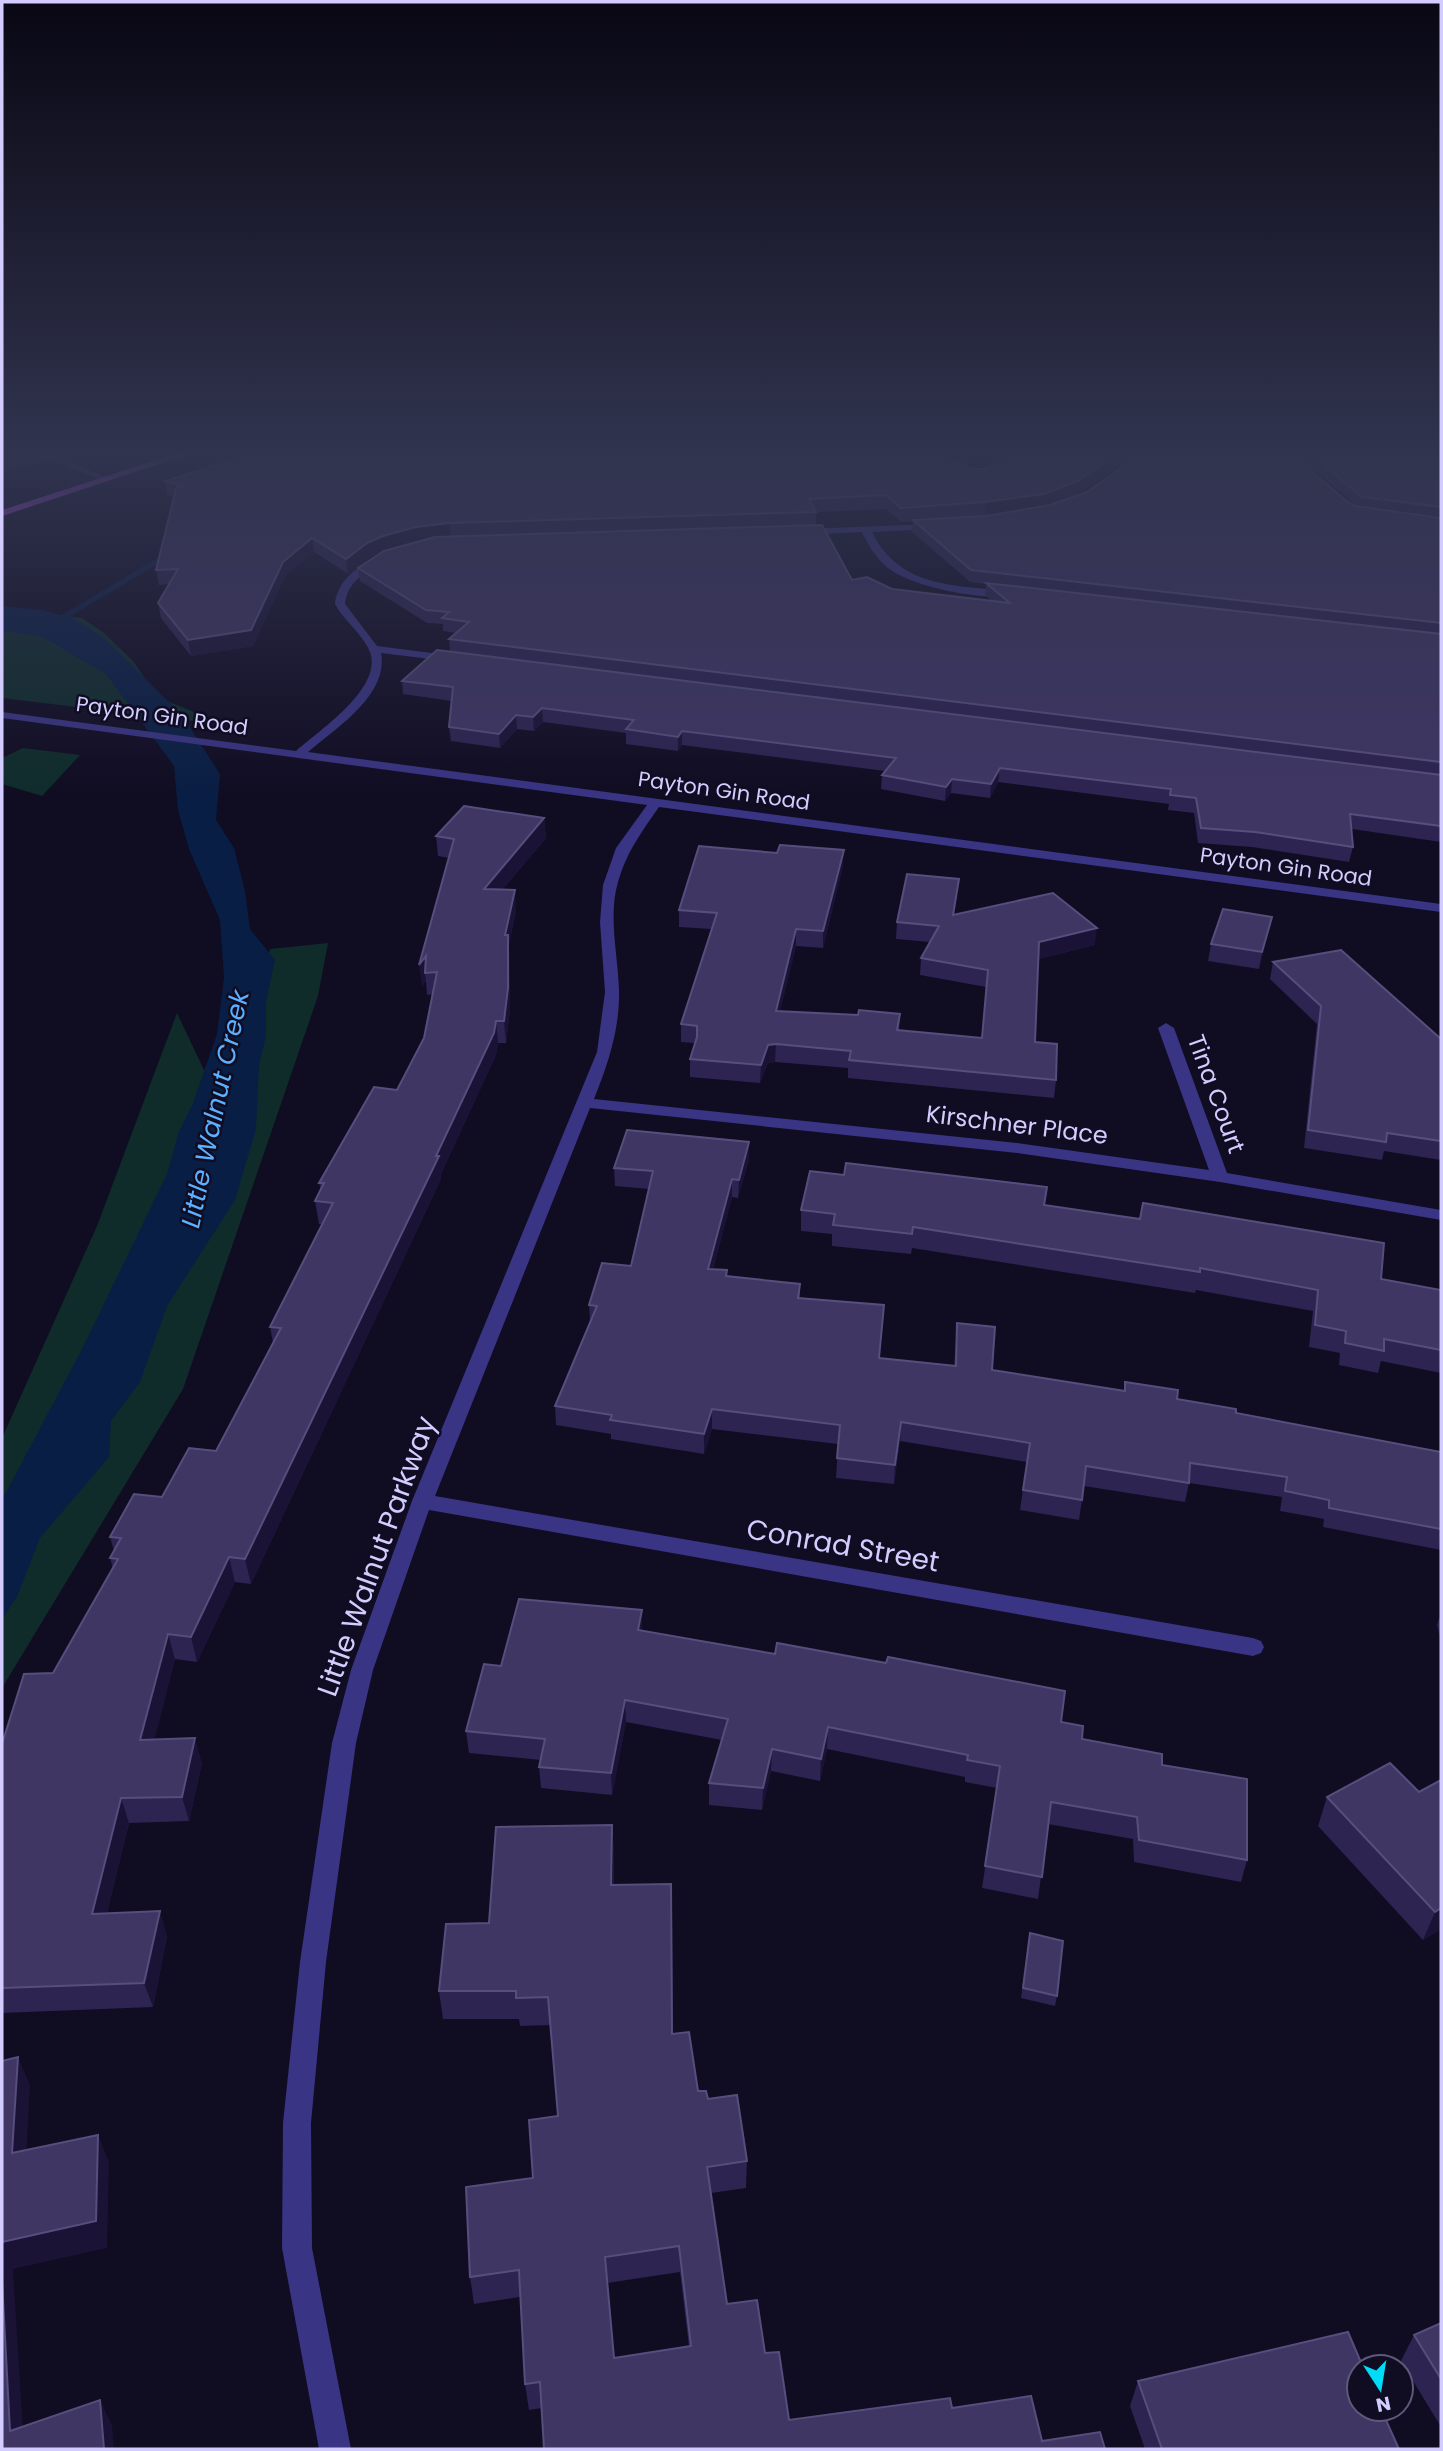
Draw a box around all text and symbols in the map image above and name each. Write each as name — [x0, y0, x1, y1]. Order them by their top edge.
street label: Payton Gin Road — [74, 689, 250, 742]
street label: Payton Gin Road — [636, 764, 812, 817]
street label: Payton Gin Road — [1198, 840, 1374, 893]
water label: Little Walnut Creek — [172, 985, 258, 1231]
street label: Tina Court — [1180, 1030, 1253, 1158]
street label: Kirschner Place — [924, 1097, 1110, 1152]
street label: Little Walnut Parkway — [308, 1410, 445, 1702]
street label: Conrad Street — [743, 1509, 942, 1582]
north arrow — [1345, 2353, 1415, 2423]
text: N — [1374, 2389, 1393, 2419]

